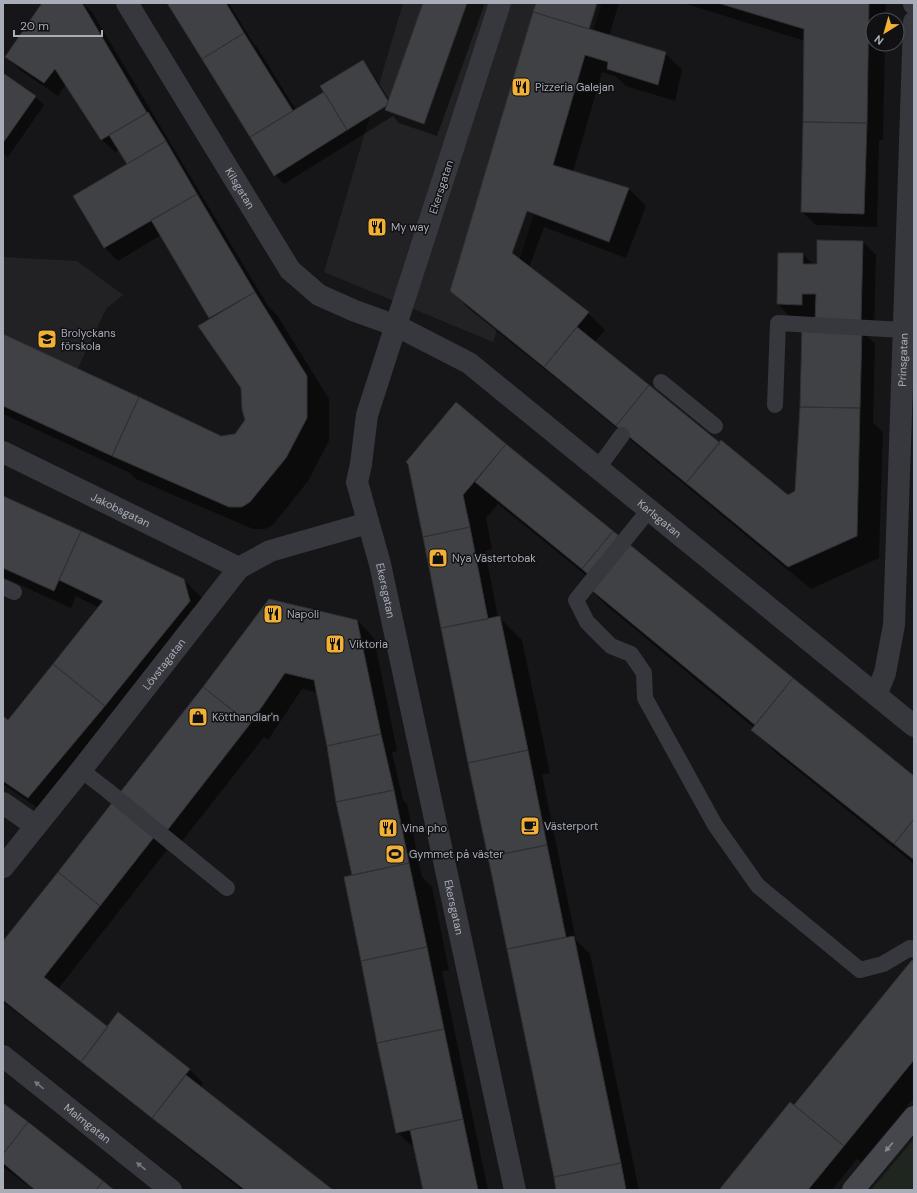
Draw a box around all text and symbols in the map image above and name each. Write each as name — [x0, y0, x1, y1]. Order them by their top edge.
scale bar — [14, 12, 102, 38]
north arrow — [865, 12, 905, 52]
text: 20 m — [20, 18, 49, 34]
text: N — [872, 32, 886, 48]
restaurant icon: Pizzeria Galejan — [510, 76, 532, 98]
place label: Pizzeria Galejan — [535, 80, 614, 94]
street label: Ekersgatan — [426, 158, 456, 216]
street label: Kilsgatan — [222, 165, 258, 211]
restaurant icon: My way — [366, 216, 388, 238]
place label: My way — [391, 220, 429, 234]
place label: Brolyckans förskola — [61, 326, 116, 353]
school or university icon: Brolyckans förskola — [36, 328, 58, 350]
street label: Prinsgatan — [895, 333, 911, 387]
street label: Jakobsgatan — [89, 489, 152, 530]
street label: Karlsgatan — [635, 496, 684, 541]
shop icon: Nya Västertobak — [427, 547, 449, 569]
place label: Nya Västertobak — [452, 551, 536, 565]
street label: Ekersgatan — [373, 562, 398, 619]
restaurant icon: Napoli — [262, 603, 284, 625]
place label: Napoli — [287, 607, 319, 621]
restaurant icon: Viktoria — [324, 633, 346, 655]
street label: Lövstagatan — [139, 635, 188, 693]
place label: Viktoria — [349, 637, 388, 651]
shop icon: Kötthandlar'n — [187, 706, 209, 728]
place label: Kötthandlar'n — [212, 710, 279, 724]
cafe icon: Västerport — [519, 815, 541, 837]
restaurant icon: Vina pho — [377, 817, 399, 839]
place label: Västerport — [544, 819, 598, 833]
place label: Vina pho — [402, 821, 447, 835]
sports icon: Gymmet på väster — [384, 843, 406, 865]
place label: Gymmet på väster — [409, 847, 503, 861]
street label: Ekersgatan — [441, 878, 467, 936]
one-way arrow — [33, 1080, 44, 1089]
street label: Malmgatan — [61, 1100, 114, 1146]
one-way arrow — [884, 1142, 893, 1152]
one-way arrow — [135, 1161, 146, 1170]

